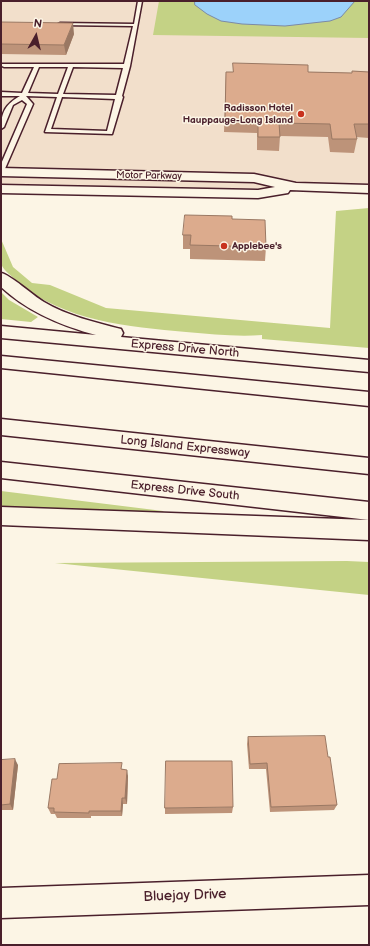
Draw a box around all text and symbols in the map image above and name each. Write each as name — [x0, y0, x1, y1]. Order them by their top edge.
north arrow — [16, 16, 56, 56]
text: N — [33, 17, 43, 31]
place label: Radisson Hotel Hauppauge-Long Island — [183, 102, 293, 126]
marker: Radisson Hotel Hauppauge-Long Island — [296, 109, 306, 119]
street label: Motor Parkway — [116, 169, 182, 183]
place label: Applebee's — [232, 240, 282, 252]
marker: Applebee's — [219, 241, 229, 251]
street label: Express Drive North — [130, 337, 240, 361]
street label: Long Island Expressway — [120, 433, 250, 461]
street label: Express Drive South — [130, 478, 240, 504]
street label: Bluejay Drive — [143, 886, 227, 906]

